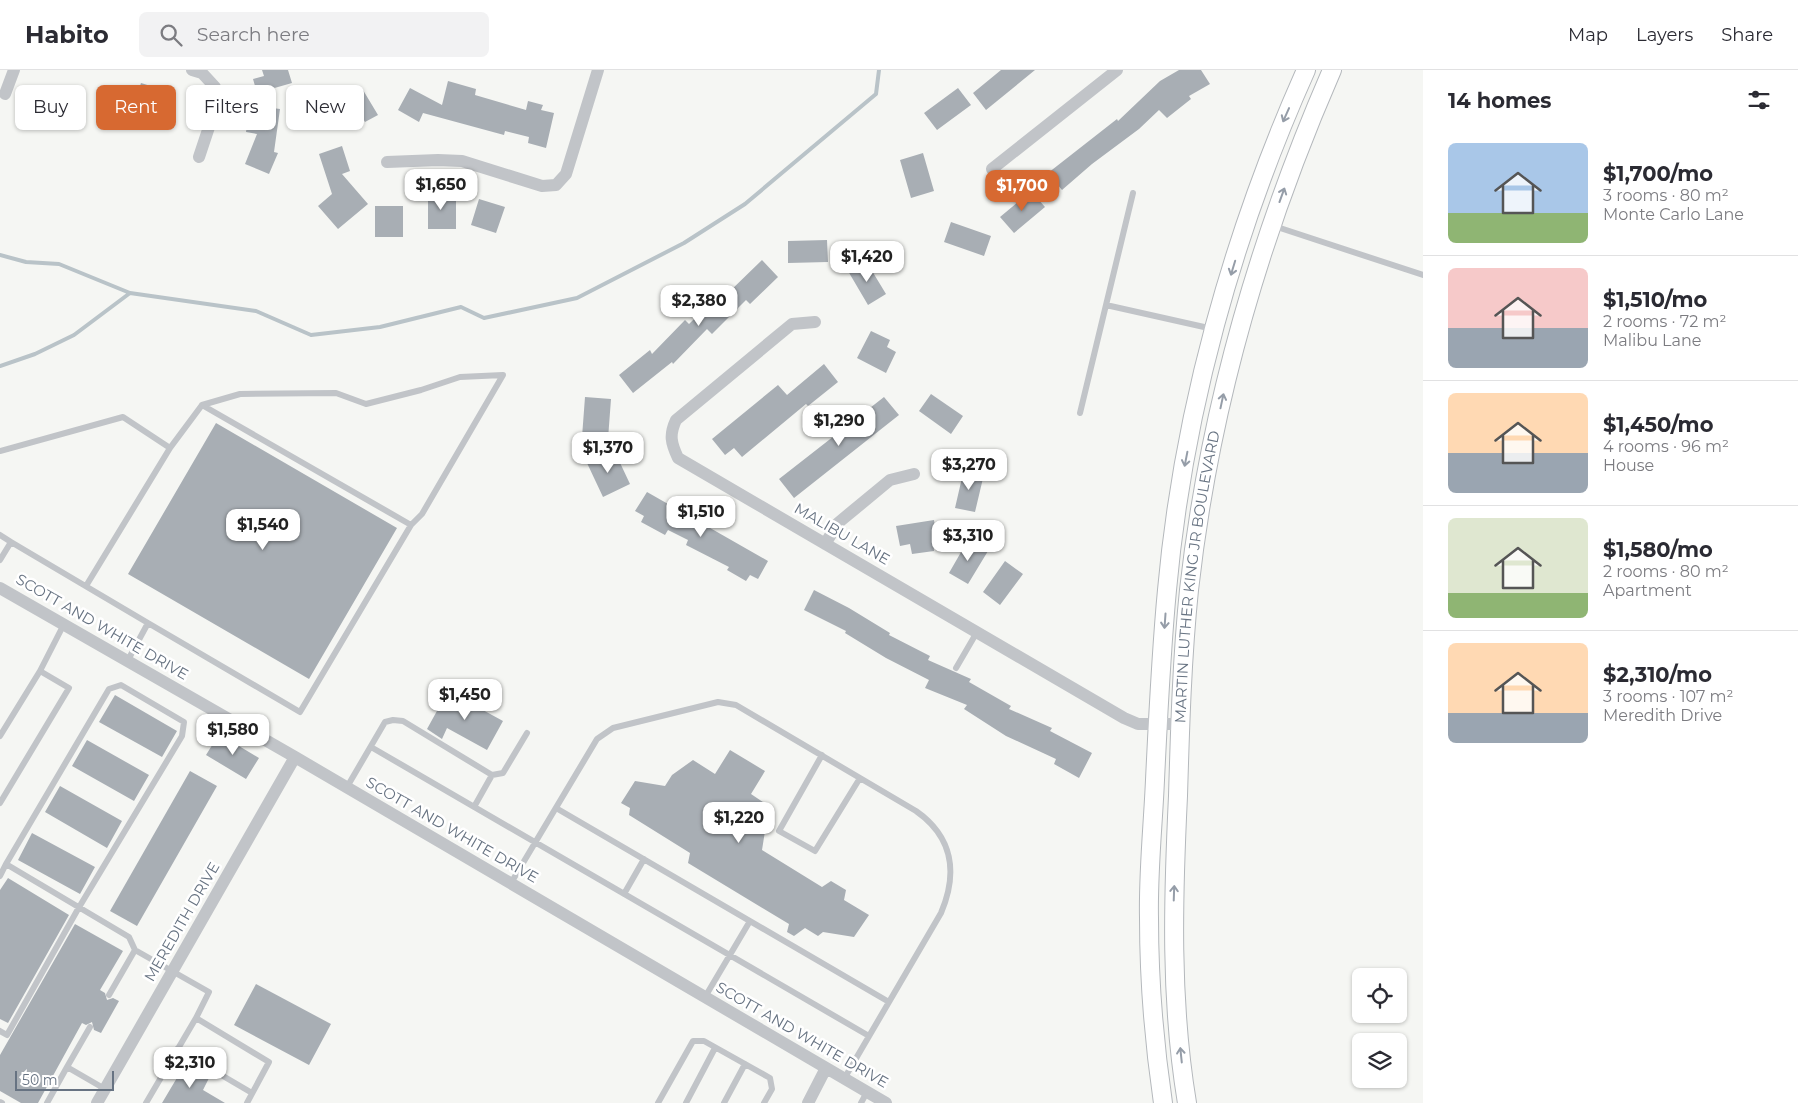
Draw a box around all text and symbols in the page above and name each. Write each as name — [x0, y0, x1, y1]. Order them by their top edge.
search box — [139, 12, 489, 57]
text: Habito — [25, 20, 109, 49]
icon: search — [157, 21, 185, 49]
text: Search here — [197, 23, 310, 46]
text: Map — [1568, 24, 1608, 46]
text: Layers — [1636, 24, 1693, 46]
text: Share — [1721, 24, 1773, 46]
chip: Buy — [15, 85, 86, 130]
chip: Rent — [96, 85, 176, 130]
chip: Filters — [186, 85, 276, 130]
chip: New — [286, 85, 364, 130]
icon: filters — [1745, 86, 1773, 114]
text: 14 homes — [1448, 88, 1552, 113]
one-way arrow — [1281, 107, 1290, 122]
text: $1,700/mo — [1603, 161, 1713, 186]
icon: home — [1488, 163, 1548, 223]
pin: $1,650 — [400, 168, 482, 211]
pin: $1,700 — [981, 170, 1063, 212]
text: $1,650 — [416, 175, 466, 194]
text: $1,700 — [996, 176, 1048, 195]
text: 3 rooms · 80 m² — [1603, 186, 1729, 205]
one-way arrow — [1278, 187, 1287, 203]
text: Monte Carlo Lane — [1603, 205, 1744, 224]
pin: $1,420 — [826, 240, 908, 283]
text: $1,420 — [841, 247, 893, 266]
one-way arrow — [1227, 260, 1237, 276]
pin: $2,380 — [658, 284, 740, 327]
text: $1,510/mo — [1603, 287, 1707, 312]
icon: home — [1488, 288, 1548, 348]
text: $2,380 — [671, 291, 727, 310]
text: 2 rooms · 72 m² — [1603, 312, 1726, 331]
text: Malibu Lane — [1603, 331, 1701, 350]
one-way arrow — [1218, 393, 1227, 409]
pin: $1,290 — [798, 404, 880, 447]
text: $1,290 — [813, 411, 865, 430]
text: $1,450/mo — [1603, 412, 1713, 437]
icon: home — [1488, 413, 1548, 473]
street label: MARTIN LUTHER KING JR BOULEVARD — [1170, 429, 1224, 724]
pin: $1,370 — [567, 432, 649, 474]
text: 4 rooms · 96 m² — [1603, 437, 1729, 456]
text: $1,370 — [583, 438, 633, 457]
pin: $3,270 — [928, 448, 1010, 491]
one-way arrow — [1180, 451, 1190, 467]
text: $3,270 — [942, 455, 996, 474]
text: House — [1603, 456, 1654, 475]
pin: $1,510 — [660, 496, 742, 538]
street label: MALIBU LANE — [791, 498, 894, 569]
text: $1,510 — [677, 502, 725, 521]
pin: $1,540 — [222, 508, 304, 551]
text: $1,540 — [237, 515, 289, 534]
pin: $3,310 — [927, 520, 1009, 562]
text: $3,310 — [943, 526, 993, 545]
text: $1,580/mo — [1603, 537, 1713, 562]
icon: home — [1488, 538, 1548, 598]
text: 2 rooms · 80 m² — [1603, 562, 1729, 581]
street label: SCOTT AND WHITE DRIVE — [13, 569, 192, 684]
text: Apartment — [1603, 581, 1692, 600]
one-way arrow — [1160, 612, 1169, 628]
text: $2,310/mo — [1603, 662, 1712, 687]
icon: home — [1488, 663, 1548, 723]
pin: $1,450 — [424, 678, 506, 721]
text: $1,450 — [439, 685, 491, 704]
text: 3 rooms · 107 m² — [1603, 687, 1733, 706]
text: Meredith Drive — [1603, 706, 1722, 725]
pin: $1,580 — [192, 714, 274, 756]
text: $1,580 — [207, 720, 259, 739]
street label: SCOTT AND WHITE DRIVE — [363, 772, 542, 887]
pin: $1,220 — [698, 802, 780, 844]
text: $1,220 — [714, 808, 764, 827]
street label: MEREDITH DRIVE — [140, 859, 223, 985]
one-way arrow — [1169, 885, 1178, 901]
map controls — [1352, 968, 1407, 1088]
button: locate — [1352, 968, 1407, 1023]
street label: SCOTT AND WHITE DRIVE — [713, 977, 892, 1092]
button: layers — [1352, 1033, 1407, 1088]
pin: $2,310 — [149, 1046, 231, 1089]
one-way arrow — [1176, 1047, 1186, 1063]
text: $2,310 — [165, 1053, 215, 1072]
scale bar — [15, 1068, 114, 1091]
text: 50 m — [22, 1071, 58, 1089]

